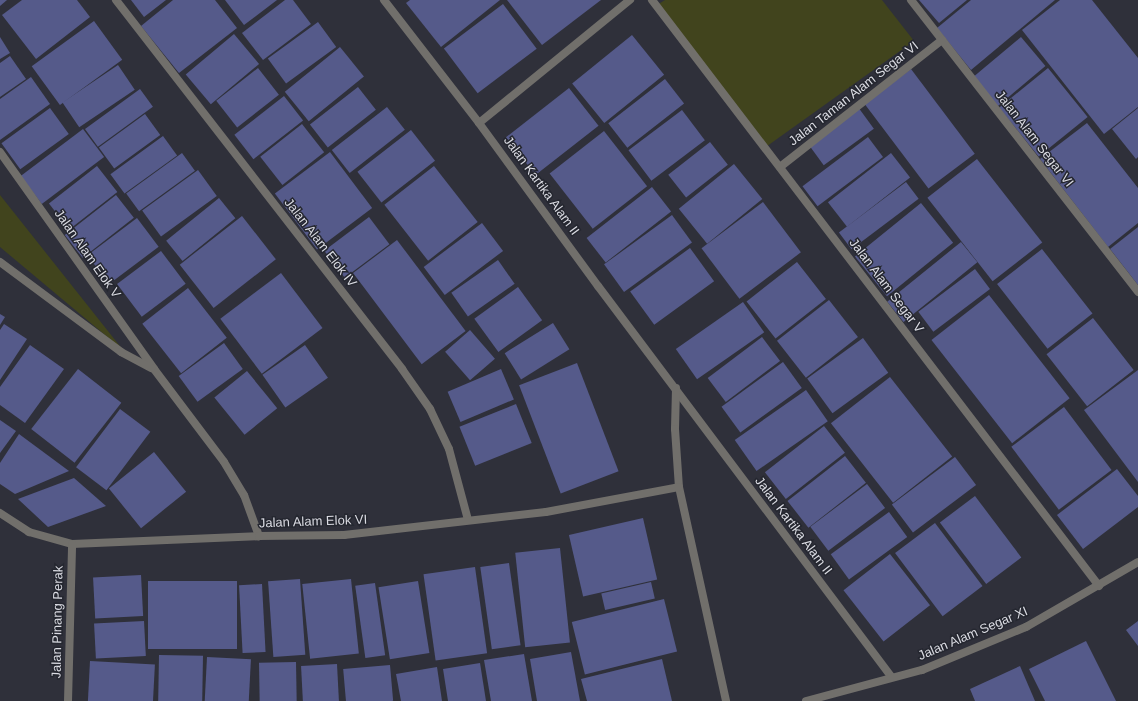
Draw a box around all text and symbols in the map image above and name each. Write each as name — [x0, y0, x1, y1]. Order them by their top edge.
street label: Jalan Taman Alam Segar VI — [786, 38, 922, 150]
street label: Jalan Alam Segar VI — [991, 88, 1077, 190]
street label: Jalan Kartika Alam II — [500, 133, 582, 239]
street label: Jalan Alam Elok IV — [280, 195, 360, 291]
street label: Jalan Alam Elok V — [50, 206, 124, 302]
street label: Jalan Alam Segar V — [845, 235, 927, 337]
street label: Jalan Kartika Alam II — [751, 474, 835, 578]
street label: Jalan Alam Elok VI — [258, 512, 368, 532]
street label: Jalan Pinang Perak — [49, 566, 67, 678]
street label: Jalan Alam Segar XI — [915, 604, 1031, 664]

